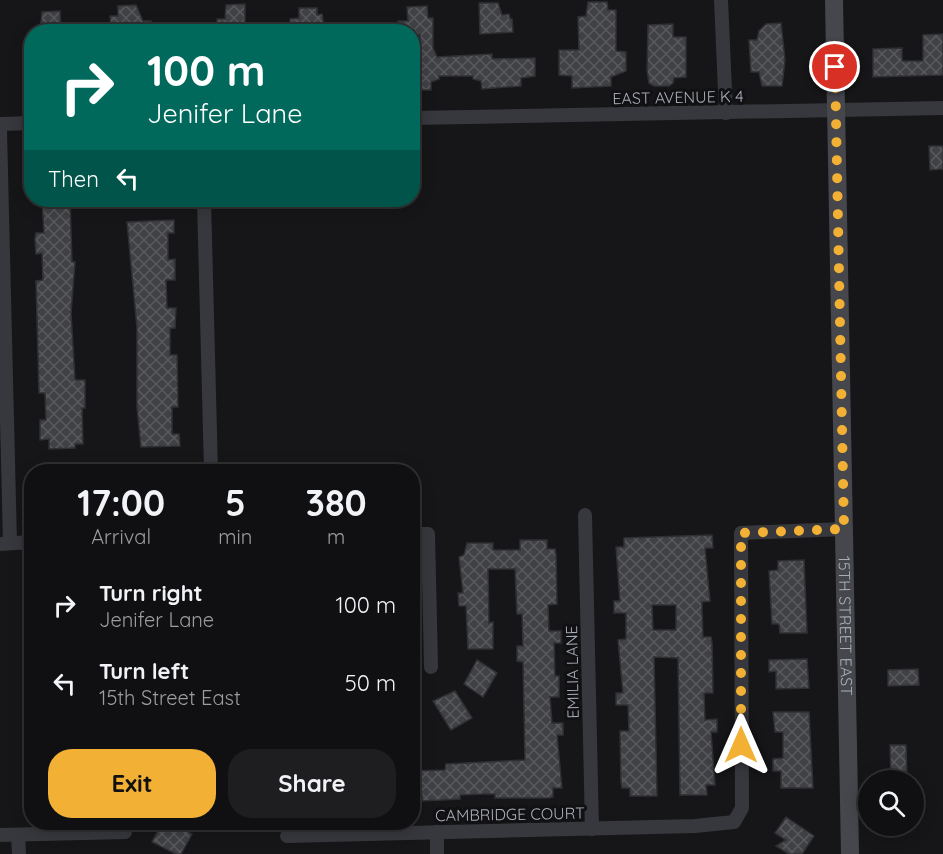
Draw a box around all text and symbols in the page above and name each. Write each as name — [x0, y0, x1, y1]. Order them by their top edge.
pin — [809, 41, 860, 92]
text: 100 m — [147, 44, 265, 97]
icon: right — [48, 48, 126, 126]
icon: arrive — [818, 50, 851, 83]
street label: EAST AVENUE K 4 — [612, 86, 744, 108]
text: Jenifer Lane — [147, 96, 302, 130]
icon: left — [111, 162, 144, 195]
text: Then — [48, 165, 99, 193]
text: 17:00 — [77, 480, 165, 525]
text: 5 — [225, 480, 246, 525]
text: 380 — [306, 480, 367, 525]
text: Arrival — [91, 524, 151, 549]
text: min — [218, 524, 252, 549]
text: m — [327, 524, 345, 549]
street label: 15TH STREET EAST — [834, 556, 857, 696]
text: Turn right — [99, 579, 203, 607]
icon: right — [48, 589, 81, 622]
text: 100 m — [336, 591, 396, 619]
text: Jenifer Lane — [99, 607, 214, 632]
street label: EMILIA LANE — [561, 625, 583, 719]
text: Turn left — [99, 657, 189, 685]
icon: left — [48, 667, 81, 700]
text: 50 m — [345, 669, 396, 697]
text: 15th Street East — [99, 685, 241, 710]
position arrow — [709, 713, 773, 777]
button: Exit — [48, 749, 216, 818]
button: Share — [228, 749, 396, 818]
map controls — [858, 770, 924, 836]
button: search — [858, 770, 924, 836]
street label: CAMBRIDGE COURT — [435, 803, 585, 825]

